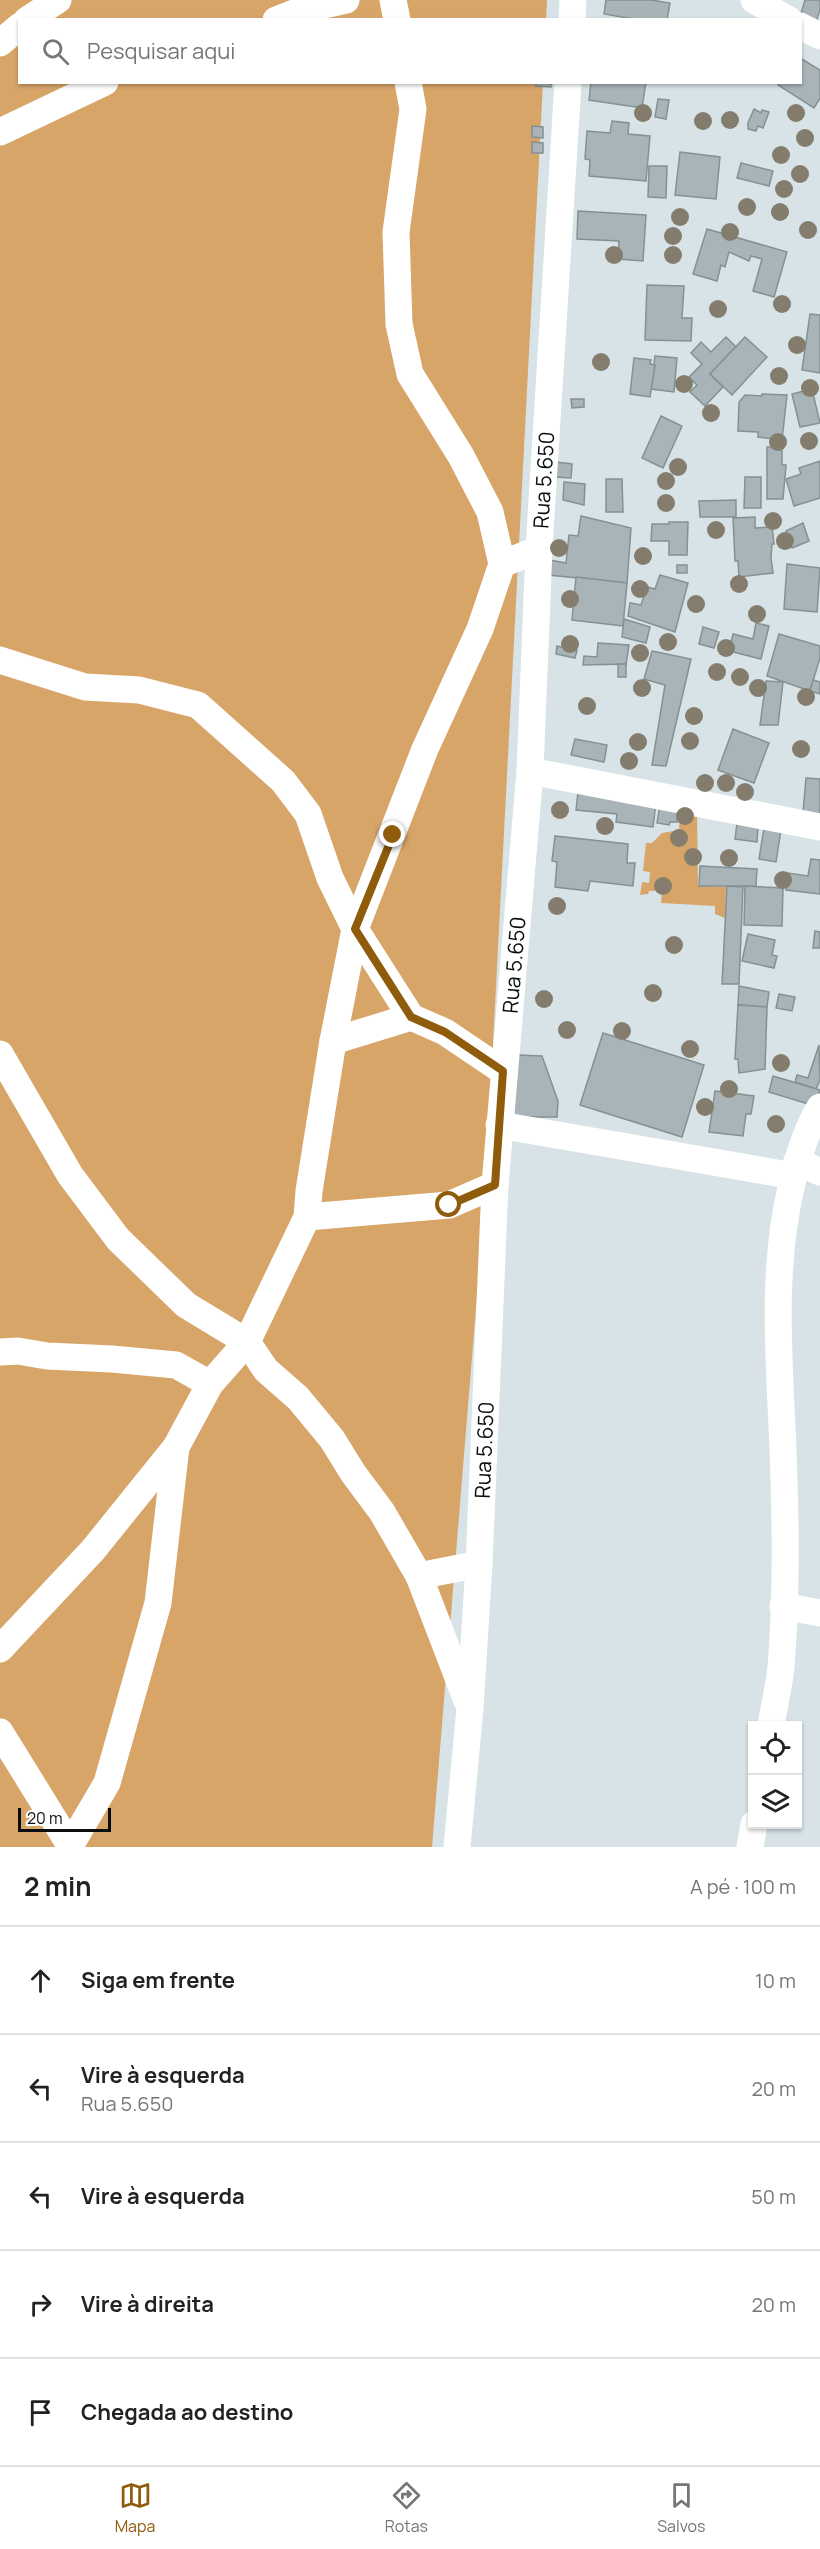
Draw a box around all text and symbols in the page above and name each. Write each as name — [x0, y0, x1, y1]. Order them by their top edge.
search box — [18, 18, 802, 84]
icon: search — [39, 35, 72, 68]
text: Pesquisar aqui — [87, 36, 235, 66]
street label: Rua 5.650 — [526, 431, 560, 529]
route end — [379, 821, 405, 847]
street label: Rua 5.650 — [496, 915, 532, 1015]
route start — [435, 1191, 461, 1217]
street label: Rua 5.650 — [468, 1401, 500, 1499]
map controls — [748, 1721, 802, 1829]
button: locate — [748, 1721, 802, 1775]
button: layers — [748, 1775, 802, 1829]
scale bar — [18, 1805, 111, 1832]
text: 20 m — [27, 1807, 63, 1829]
text: 2 min — [24, 1868, 92, 1904]
text: A pé · 100 m — [690, 1873, 796, 1900]
icon: ahead — [24, 1964, 57, 1997]
text: Siga em frente — [81, 1965, 235, 1995]
text: 10 m — [755, 1967, 796, 1994]
text: Vire à esquerda — [81, 2060, 245, 2090]
icon: left — [24, 2072, 57, 2105]
text: 20 m — [751, 2075, 796, 2102]
text: Rua 5.650 — [81, 2090, 173, 2117]
icon: left — [24, 2180, 57, 2213]
text: Vire à esquerda — [81, 2181, 245, 2211]
text: 50 m — [751, 2183, 796, 2210]
icon: right — [24, 2288, 57, 2321]
text: Vire à direita — [81, 2289, 214, 2319]
text: 20 m — [751, 2291, 796, 2318]
icon: arrive — [24, 2396, 57, 2429]
text: Chegada ao destino — [81, 2397, 293, 2427]
tab: Mapa — [115, 2479, 155, 2537]
tab: Rotas — [385, 2479, 428, 2537]
tab: Salvos — [657, 2479, 705, 2537]

